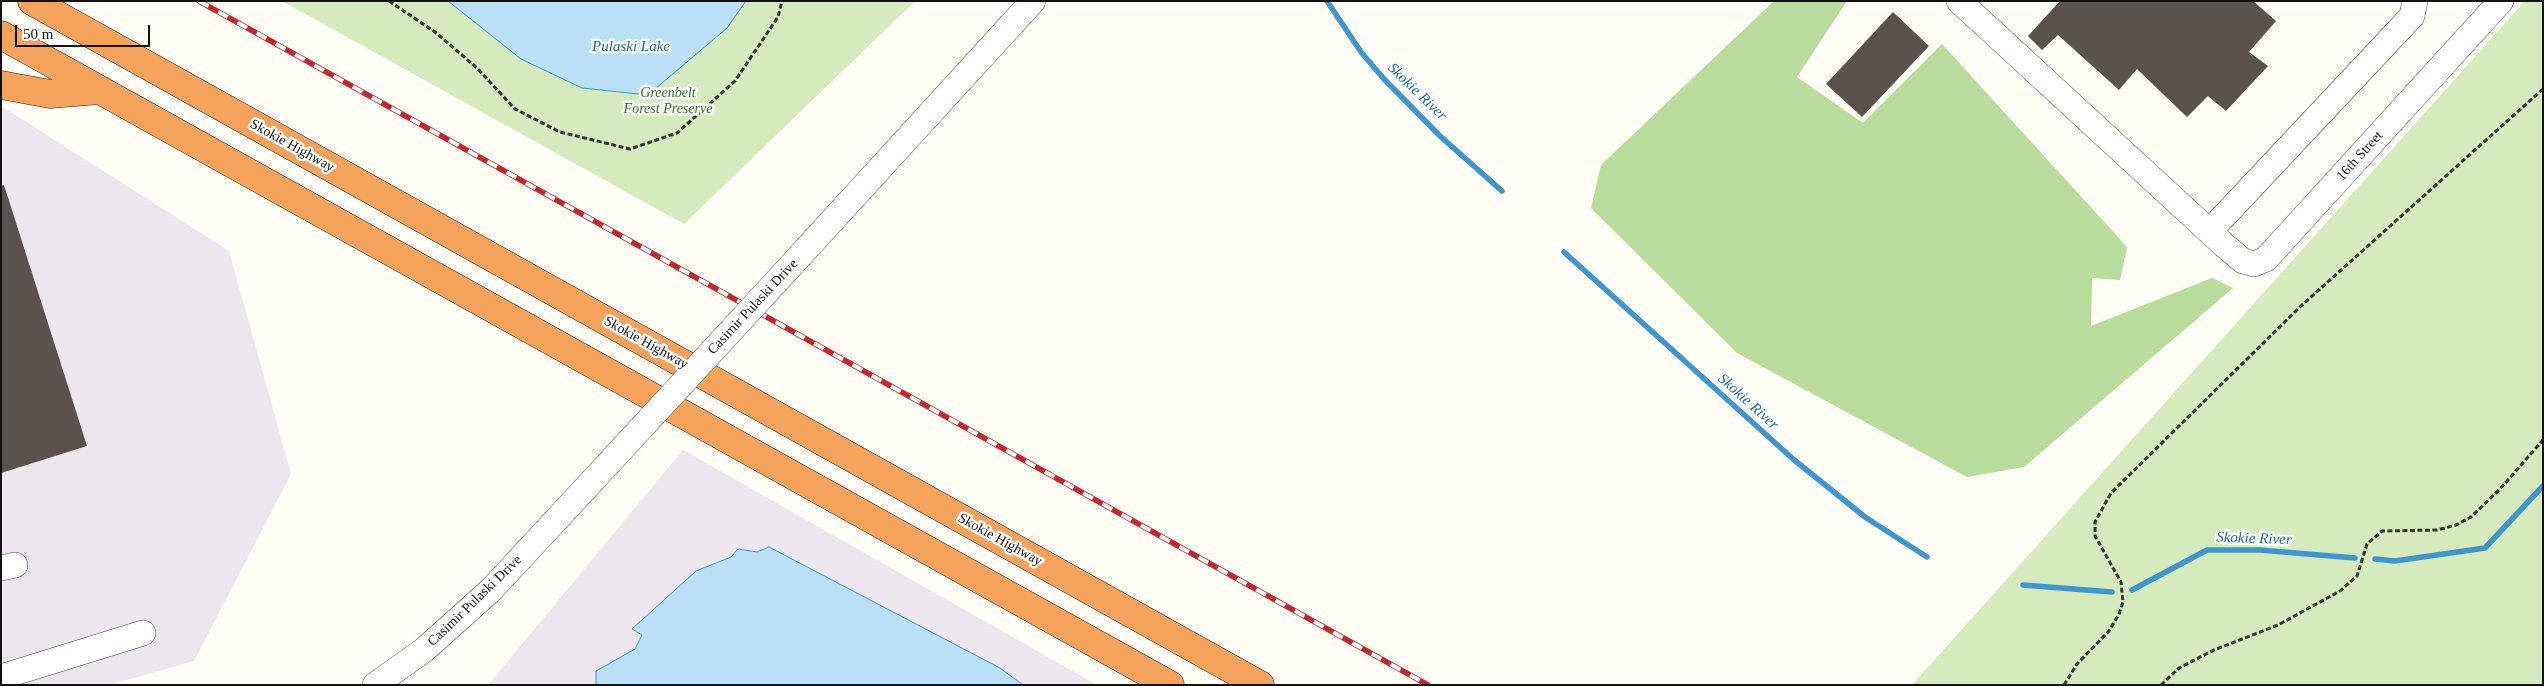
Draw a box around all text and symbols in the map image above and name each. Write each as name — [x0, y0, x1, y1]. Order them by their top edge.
scale bar — [18, 15, 152, 47]
text: 50 m — [23, 26, 53, 42]
water label: Pulaski Lake — [592, 38, 670, 56]
water label: Skokie River — [1384, 59, 1450, 125]
park label: Greenbelt Forest Preserve — [624, 85, 712, 118]
street label: Skokie Highway — [247, 116, 337, 176]
street label: 16th Street — [2333, 128, 2387, 184]
street label: Casimir Pulaski Drive — [704, 256, 802, 358]
street label: Skokie Highway — [601, 313, 691, 373]
water label: Skokie River — [1714, 370, 1782, 434]
street label: Skokie Highway — [955, 510, 1045, 570]
water label: Skokie River — [2216, 529, 2292, 549]
street label: Casimir Pulaski Drive — [424, 552, 526, 650]

